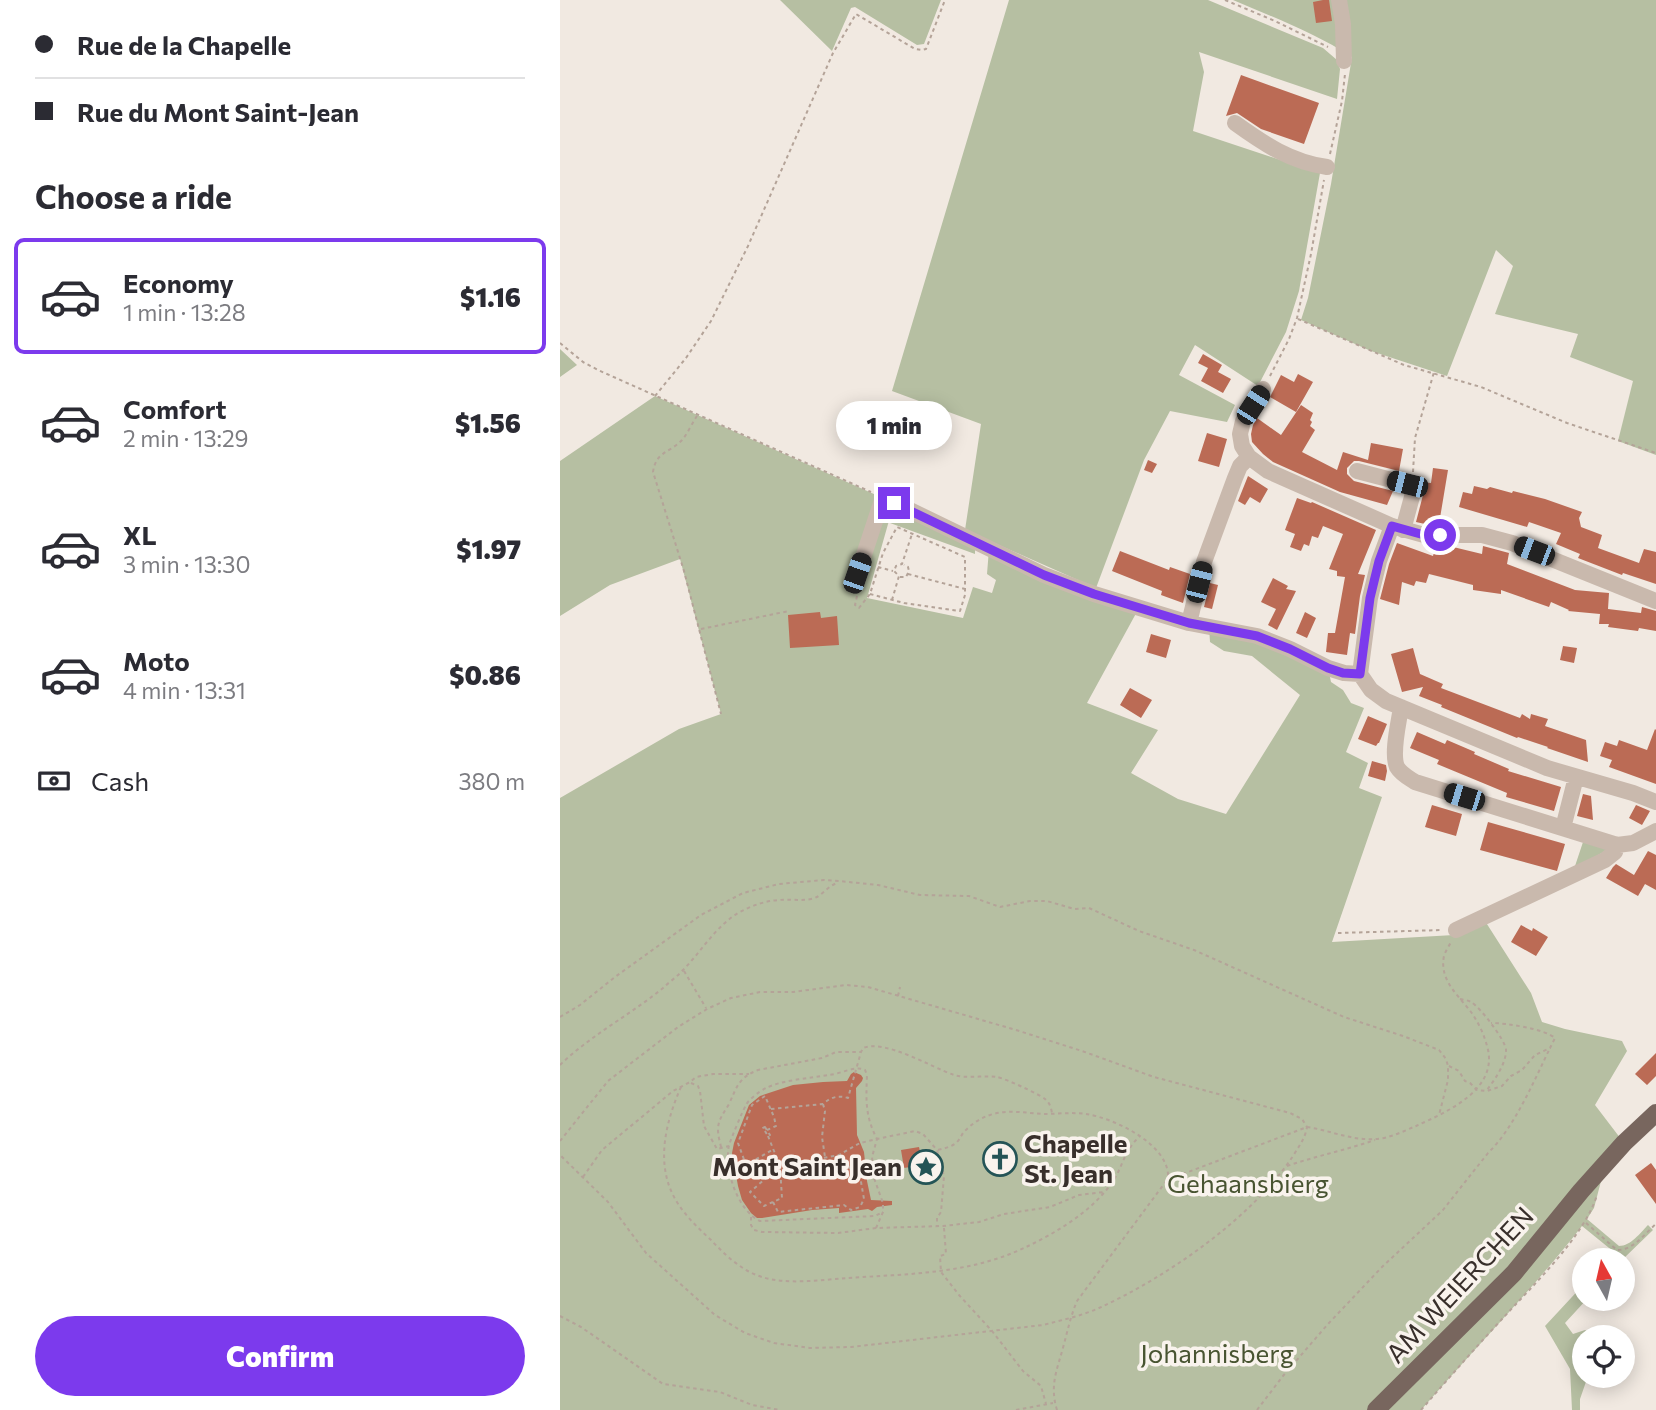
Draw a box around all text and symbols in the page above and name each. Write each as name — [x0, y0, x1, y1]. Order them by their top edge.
text: Rue de la Chapelle — [77, 29, 291, 60]
text: Rue du Mont Saint-Jean — [77, 96, 359, 127]
text: Choose a ride — [35, 176, 232, 216]
icon: car — [39, 265, 102, 328]
text: Economy — [123, 267, 234, 298]
text: $1.16 — [460, 281, 521, 312]
text: 1 min · 13:28 — [123, 298, 246, 326]
car — [1233, 382, 1274, 428]
icon: car — [39, 391, 102, 454]
text: Comfort — [123, 393, 226, 424]
callout: 1 min — [836, 402, 952, 450]
text: $1.56 — [455, 407, 521, 438]
text: 1 min — [866, 411, 922, 439]
text: 2 min · 13:29 — [123, 424, 249, 452]
car — [1385, 469, 1430, 499]
route end — [878, 487, 910, 519]
icon: car — [39, 517, 102, 580]
text: XL — [123, 519, 157, 550]
route start — [1424, 519, 1456, 551]
text: $1.97 — [456, 533, 521, 564]
car — [1511, 534, 1558, 568]
text: 3 min · 13:30 — [123, 550, 250, 578]
car — [841, 550, 874, 596]
car — [1184, 559, 1215, 605]
icon: car — [39, 643, 102, 706]
text: Moto — [123, 645, 190, 676]
text: $0.86 — [449, 659, 521, 690]
text: 4 min · 13:31 — [123, 676, 246, 704]
icon: cash — [35, 762, 73, 800]
text: Cash — [91, 765, 149, 796]
text: 380 m — [458, 767, 525, 795]
car — [1441, 781, 1488, 813]
place label: Chapelle St. Jean — [1024, 1127, 1127, 1188]
church icon: Chapelle St. Jean — [981, 1140, 1019, 1178]
place icon: Mont Saint Jean — [907, 1148, 945, 1186]
place label: Mont Saint Jean — [712, 1150, 902, 1181]
park label: Gehaansbierg — [1167, 1167, 1329, 1198]
street label: AM WEIERCHEN — [1379, 1200, 1539, 1368]
north arrow — [1572, 1248, 1634, 1311]
map controls — [1572, 1248, 1635, 1388]
button: Confirm — [35, 1316, 525, 1396]
button: locate — [1572, 1325, 1635, 1388]
park label: Johannisberg — [1140, 1337, 1294, 1368]

